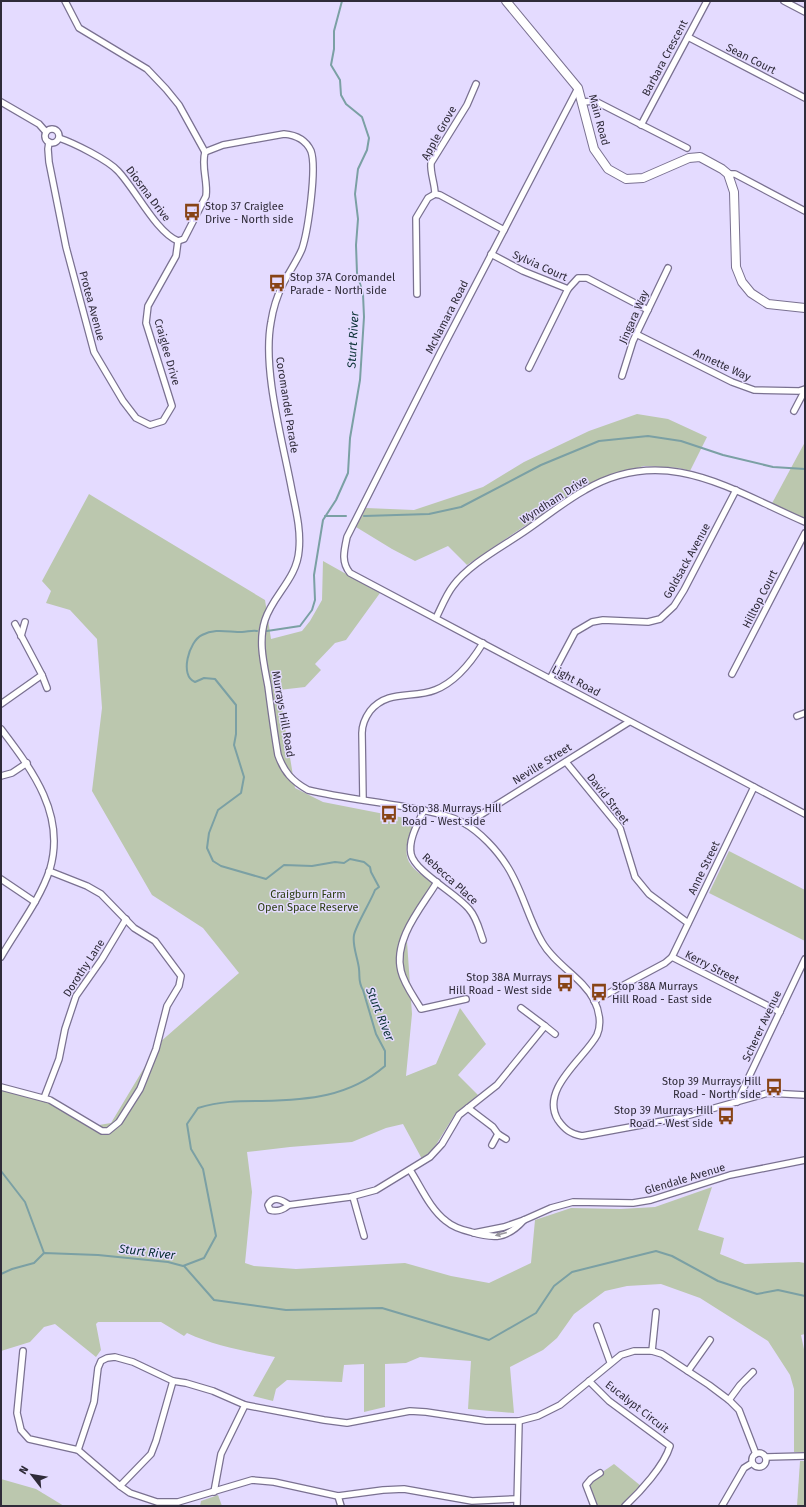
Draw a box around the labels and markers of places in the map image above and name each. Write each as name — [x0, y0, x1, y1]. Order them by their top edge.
place label: Stop 37 Craiglee Drive - North side — [205, 200, 293, 226]
bus stop icon: Stop 37 Craiglee Drive - North side — [182, 202, 202, 222]
place label: Stop 37A Coromandel Parade - North side — [290, 271, 395, 297]
bus stop icon: Stop 37A Coromandel Parade - North side — [267, 273, 287, 293]
place label: Stop 38 Murrays Hill Road - West side — [402, 802, 501, 828]
bus stop icon: Stop 38 Murrays Hill Road - West side — [379, 804, 399, 824]
place label: Stop 38A Murrays Hill Road - West side — [449, 971, 552, 997]
bus stop icon: Stop 38A Murrays Hill Road - West side — [555, 973, 575, 993]
place label: Stop 38A Murrays Hill Road - East side — [612, 980, 712, 1006]
bus stop icon: Stop 38A Murrays Hill Road - East side — [589, 982, 609, 1002]
place label: Stop 39 Murrays Hill Road - North side — [662, 1075, 761, 1101]
bus stop icon: Stop 39 Murrays Hill Road - North side — [764, 1077, 784, 1097]
place label: Stop 39 Murrays Hill Road - West side — [614, 1104, 713, 1130]
bus stop icon: Stop 39 Murrays Hill Road - West side — [716, 1106, 736, 1126]

